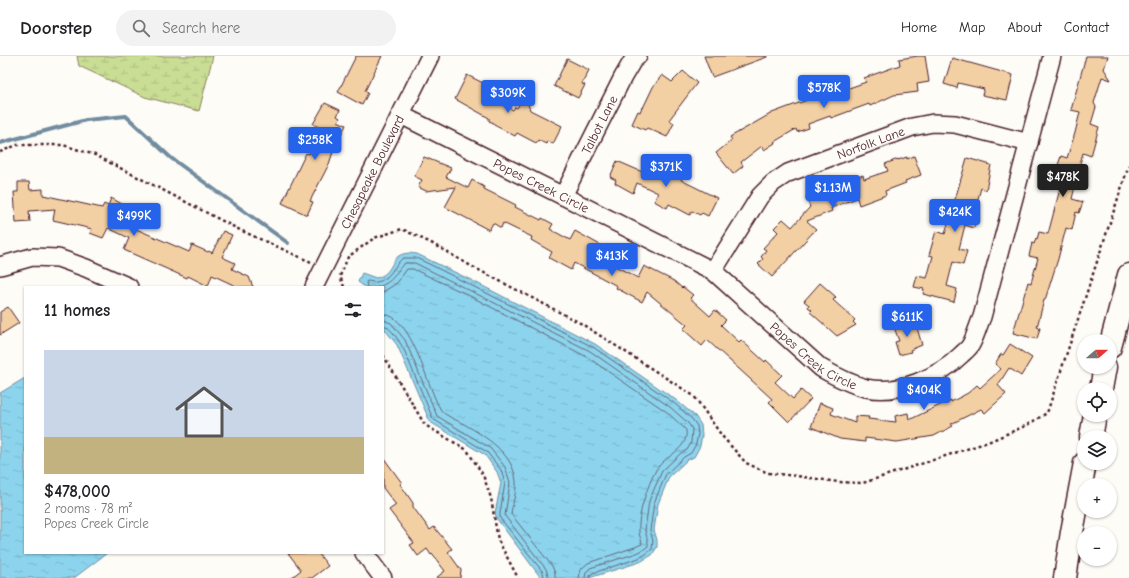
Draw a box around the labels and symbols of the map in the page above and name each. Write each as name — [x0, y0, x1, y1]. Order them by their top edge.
pin: $578K — [796, 75, 852, 109]
pin: $309K — [480, 80, 536, 114]
street label: Talbot Lane — [578, 92, 620, 156]
street label: Chesapeake Boulevard — [337, 112, 407, 231]
street label: Norfolk Lane — [835, 123, 907, 162]
pin: $258K — [287, 127, 343, 161]
pin: $371K — [638, 154, 694, 188]
street label: Popes Creek Circle — [491, 155, 592, 216]
pin: $478K — [1035, 164, 1091, 198]
pin: $1.13M — [800, 175, 866, 209]
pin: $424K — [927, 199, 983, 233]
pin: $499K — [106, 203, 162, 237]
pin: $413K — [584, 243, 640, 277]
pin: $611K — [879, 304, 935, 338]
street label: Popes Creek Circle — [767, 319, 860, 392]
north arrow — [1077, 334, 1117, 374]
pin: $404K — [896, 377, 952, 411]

